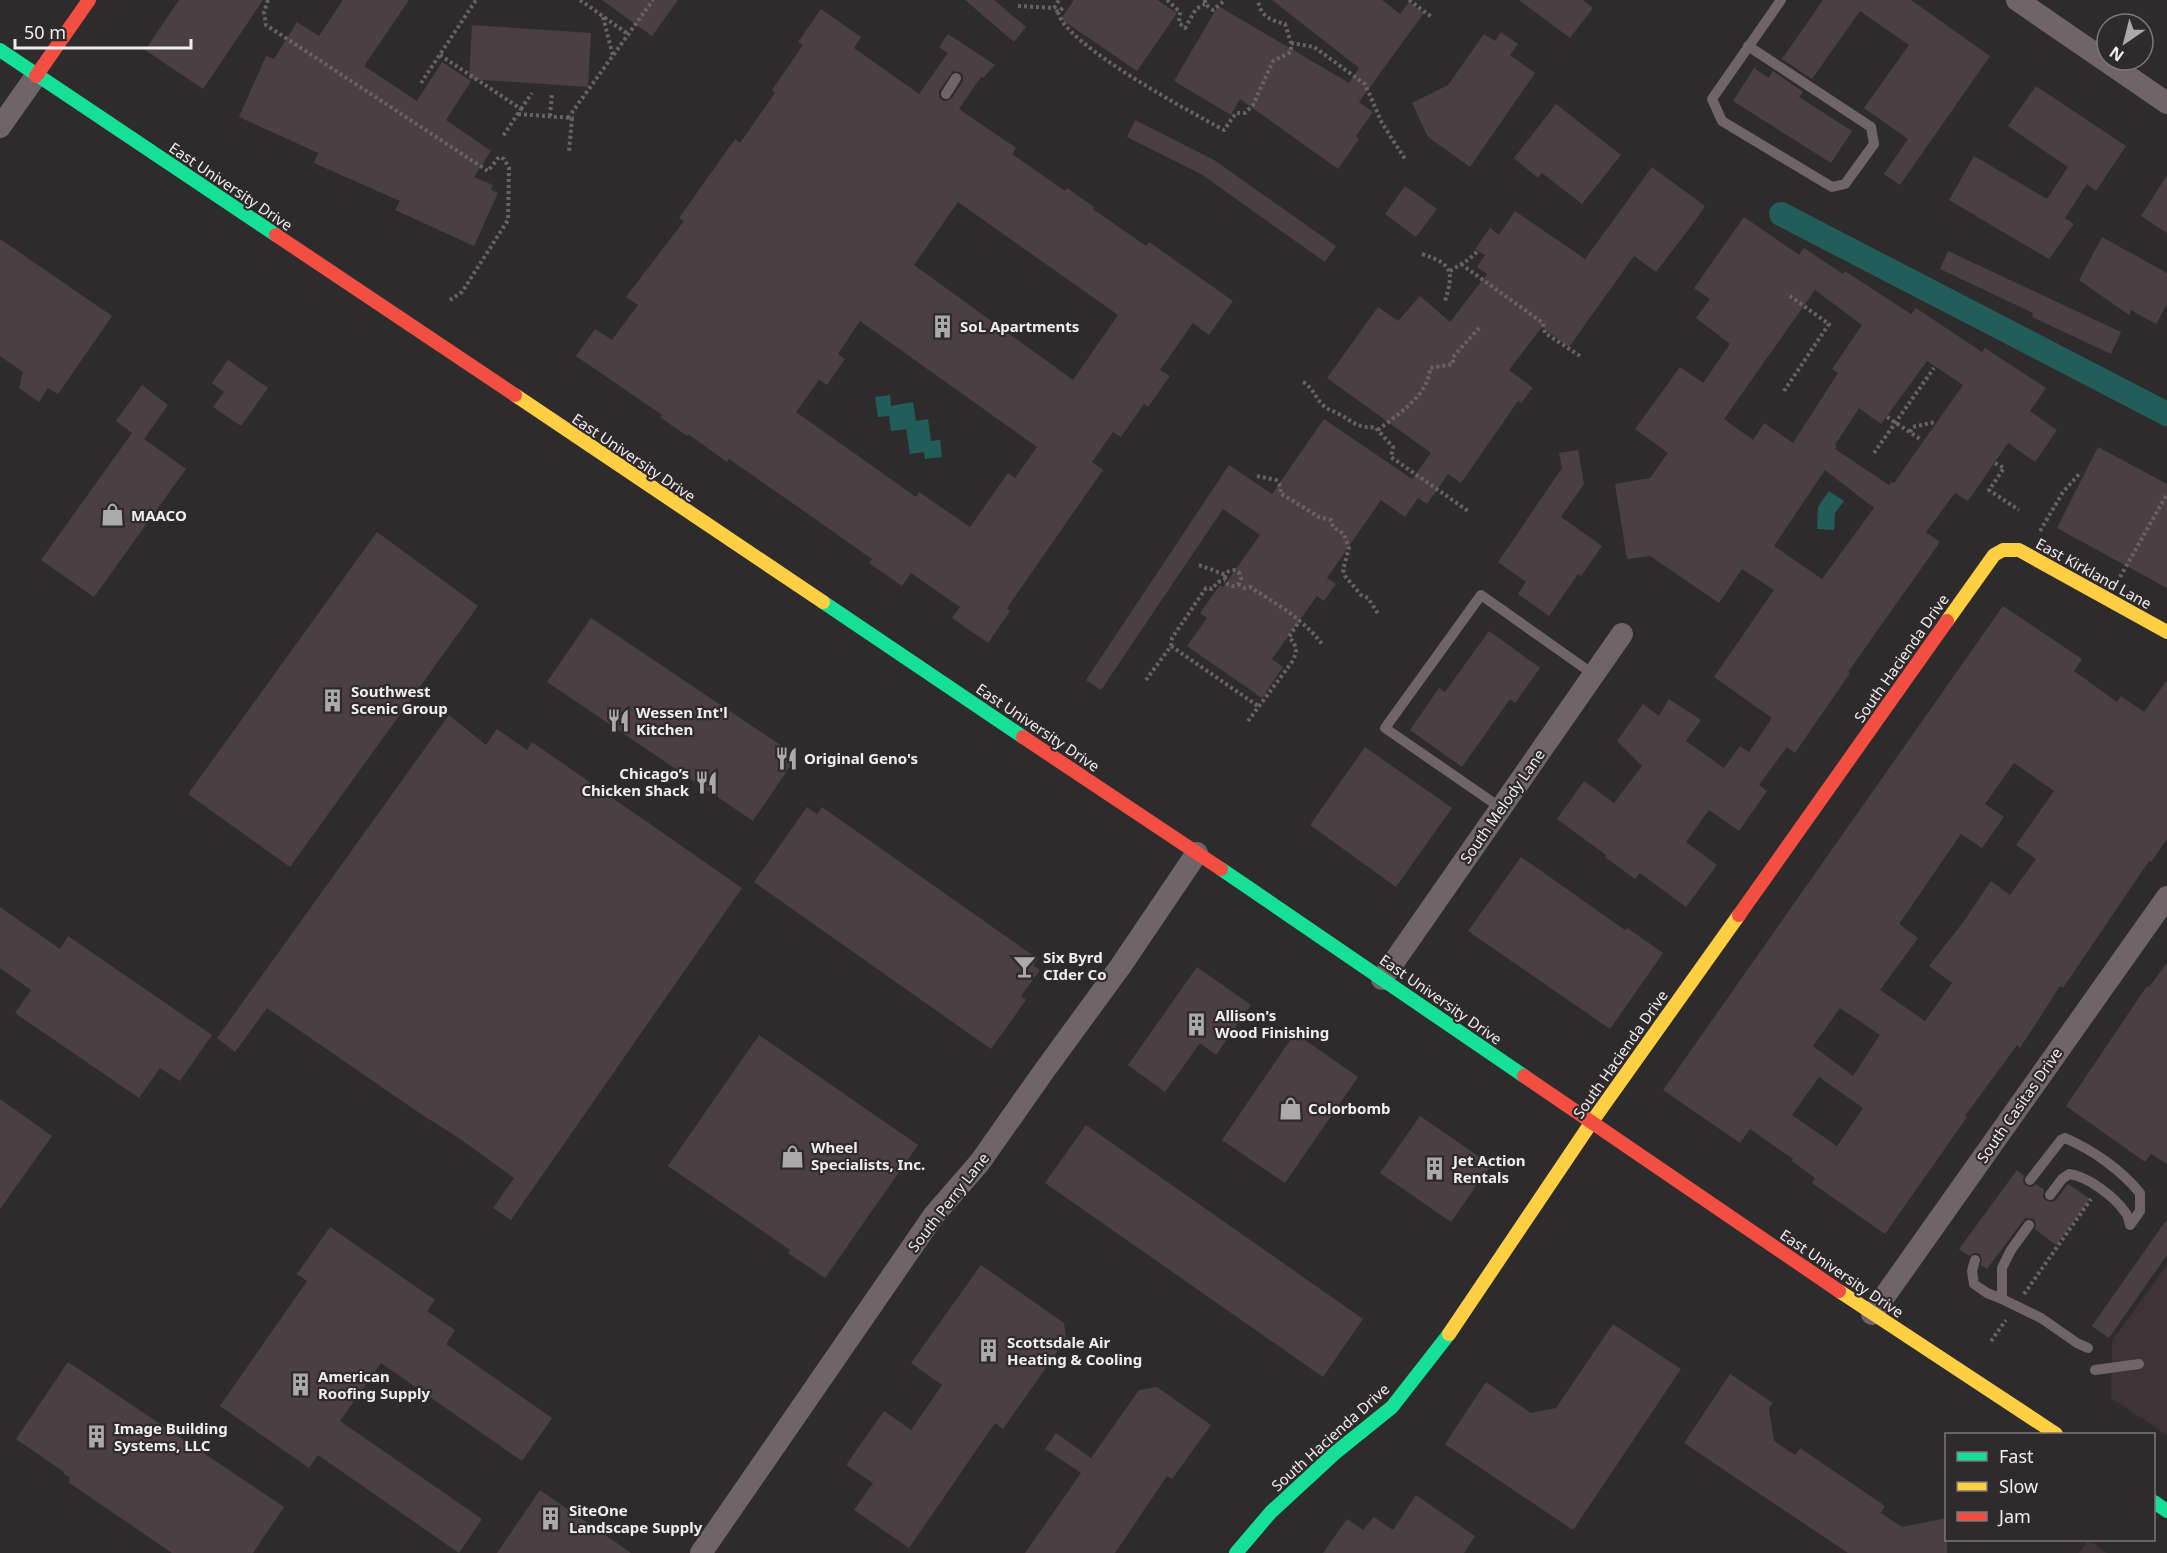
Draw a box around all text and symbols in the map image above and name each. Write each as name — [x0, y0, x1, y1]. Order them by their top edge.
scale bar — [15, 12, 190, 50]
north arrow — [2095, 12, 2155, 72]
text: 50 m — [24, 20, 66, 44]
text: N — [2105, 42, 2128, 67]
street label: East University Drive — [165, 137, 297, 235]
building icon: SoL Apartments — [929, 313, 955, 339]
place label: SoL Apartments — [960, 316, 1079, 336]
street label: East University Drive — [568, 408, 700, 506]
shop icon: MAACO — [100, 502, 126, 528]
place label: MAACO — [131, 505, 187, 525]
street label: East Kirkland Lane — [2033, 533, 2155, 613]
street label: South Hacienda Drive — [1849, 590, 1953, 726]
street label: East University Drive — [972, 678, 1104, 776]
place label: Southwest Scenic Group — [351, 681, 448, 718]
building icon: Southwest Scenic Group — [320, 687, 346, 713]
place label: Wessen Int'l Kitchen — [636, 702, 728, 739]
restaurant icon: Wessen Int'l Kitchen — [605, 708, 631, 734]
restaurant icon: Original Geno's — [773, 745, 799, 771]
street label: South Melody Lane — [1455, 745, 1549, 867]
place label: Original Geno's — [804, 748, 918, 768]
place label: Chicago’s Chicken Shack — [581, 763, 690, 800]
restaurant icon: Chicago’s Chicken Shack — [694, 769, 720, 795]
place label: Six Byrd CIder Co — [1043, 947, 1107, 984]
street label: East University Drive — [1376, 949, 1506, 1049]
bar icon: Six Byrd CIder Co — [1012, 953, 1038, 979]
street label: South Hacienda Drive — [1568, 986, 1672, 1122]
place label: Allison's Wood Finishing — [1215, 1005, 1329, 1042]
building icon: Allison's Wood Finishing — [1184, 1011, 1210, 1037]
street label: South Casitas Drive — [1972, 1044, 2066, 1166]
shop icon: Colorbomb — [1277, 1095, 1303, 1121]
place label: Colorbomb — [1308, 1098, 1391, 1118]
place label: Wheel Specialists, Inc. — [811, 1137, 925, 1174]
shop icon: Wheel Specialists, Inc. — [780, 1143, 806, 1169]
street label: South Perry Lane — [903, 1148, 993, 1256]
place label: Jet Action Rentals — [1451, 1150, 1526, 1187]
building icon: Jet Action Rentals — [1422, 1156, 1448, 1182]
street label: East University Drive — [1776, 1224, 1908, 1322]
place label: Scottsdale Air Heating & Cooling — [1007, 1332, 1142, 1369]
building icon: Scottsdale Air Heating & Cooling — [976, 1338, 1002, 1364]
place label: American Roofing Supply — [318, 1366, 430, 1403]
building icon: American Roofing Supply — [287, 1372, 313, 1398]
street label: South Hacienda Drive — [1267, 1379, 1393, 1495]
place label: Image Building Systems, LLC — [114, 1418, 228, 1455]
building icon: Image Building Systems, LLC — [83, 1424, 109, 1450]
legend — [1945, 1433, 2155, 1541]
text: Fast — [1999, 1444, 2034, 1468]
text: Slow — [1999, 1474, 2038, 1498]
place label: SiteOne Landscape Supply — [569, 1500, 703, 1537]
text: Jam — [1997, 1504, 2031, 1528]
building icon: SiteOne Landscape Supply — [538, 1506, 564, 1532]

